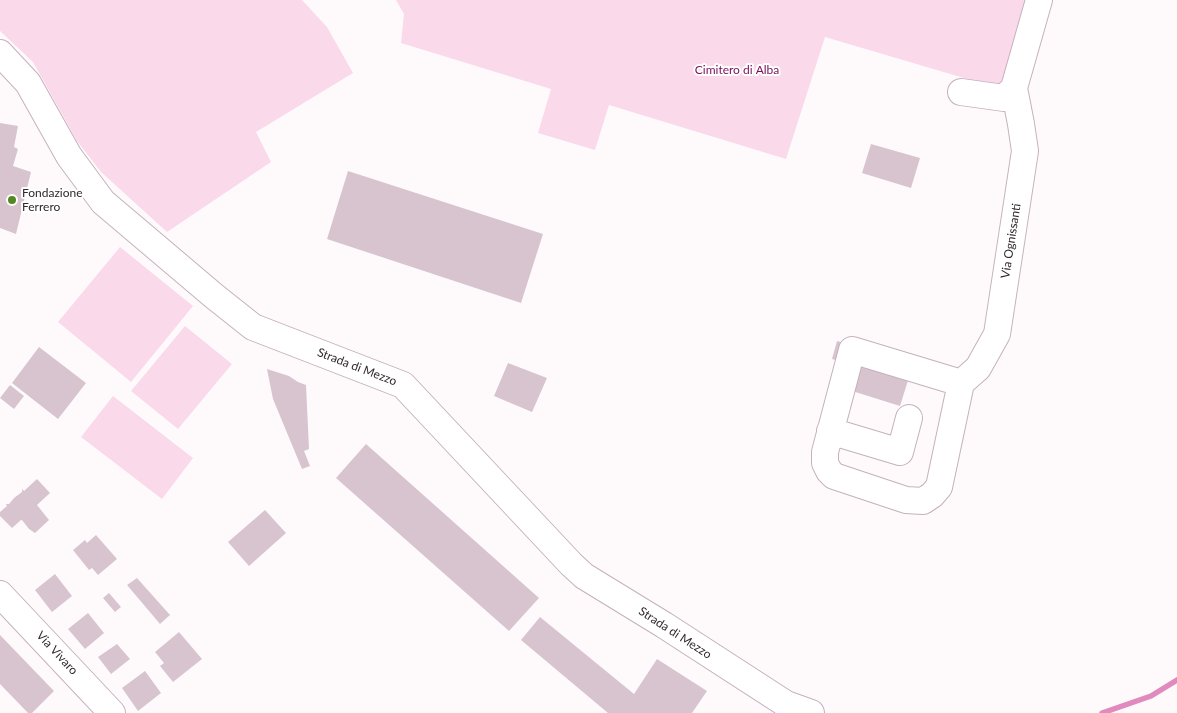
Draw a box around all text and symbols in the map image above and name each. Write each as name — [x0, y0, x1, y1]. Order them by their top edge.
park label: Cimitero di Alba — [695, 63, 779, 77]
place label: Fondazione Ferrero — [22, 186, 83, 214]
marker: Fondazione Ferrero — [6, 194, 18, 206]
street label: Via Ognissanti — [998, 202, 1024, 280]
street label: Strada di Mezzo — [315, 345, 399, 389]
street label: Strada di Mezzo — [636, 604, 714, 662]
street label: Via Vivaro — [33, 628, 81, 678]

